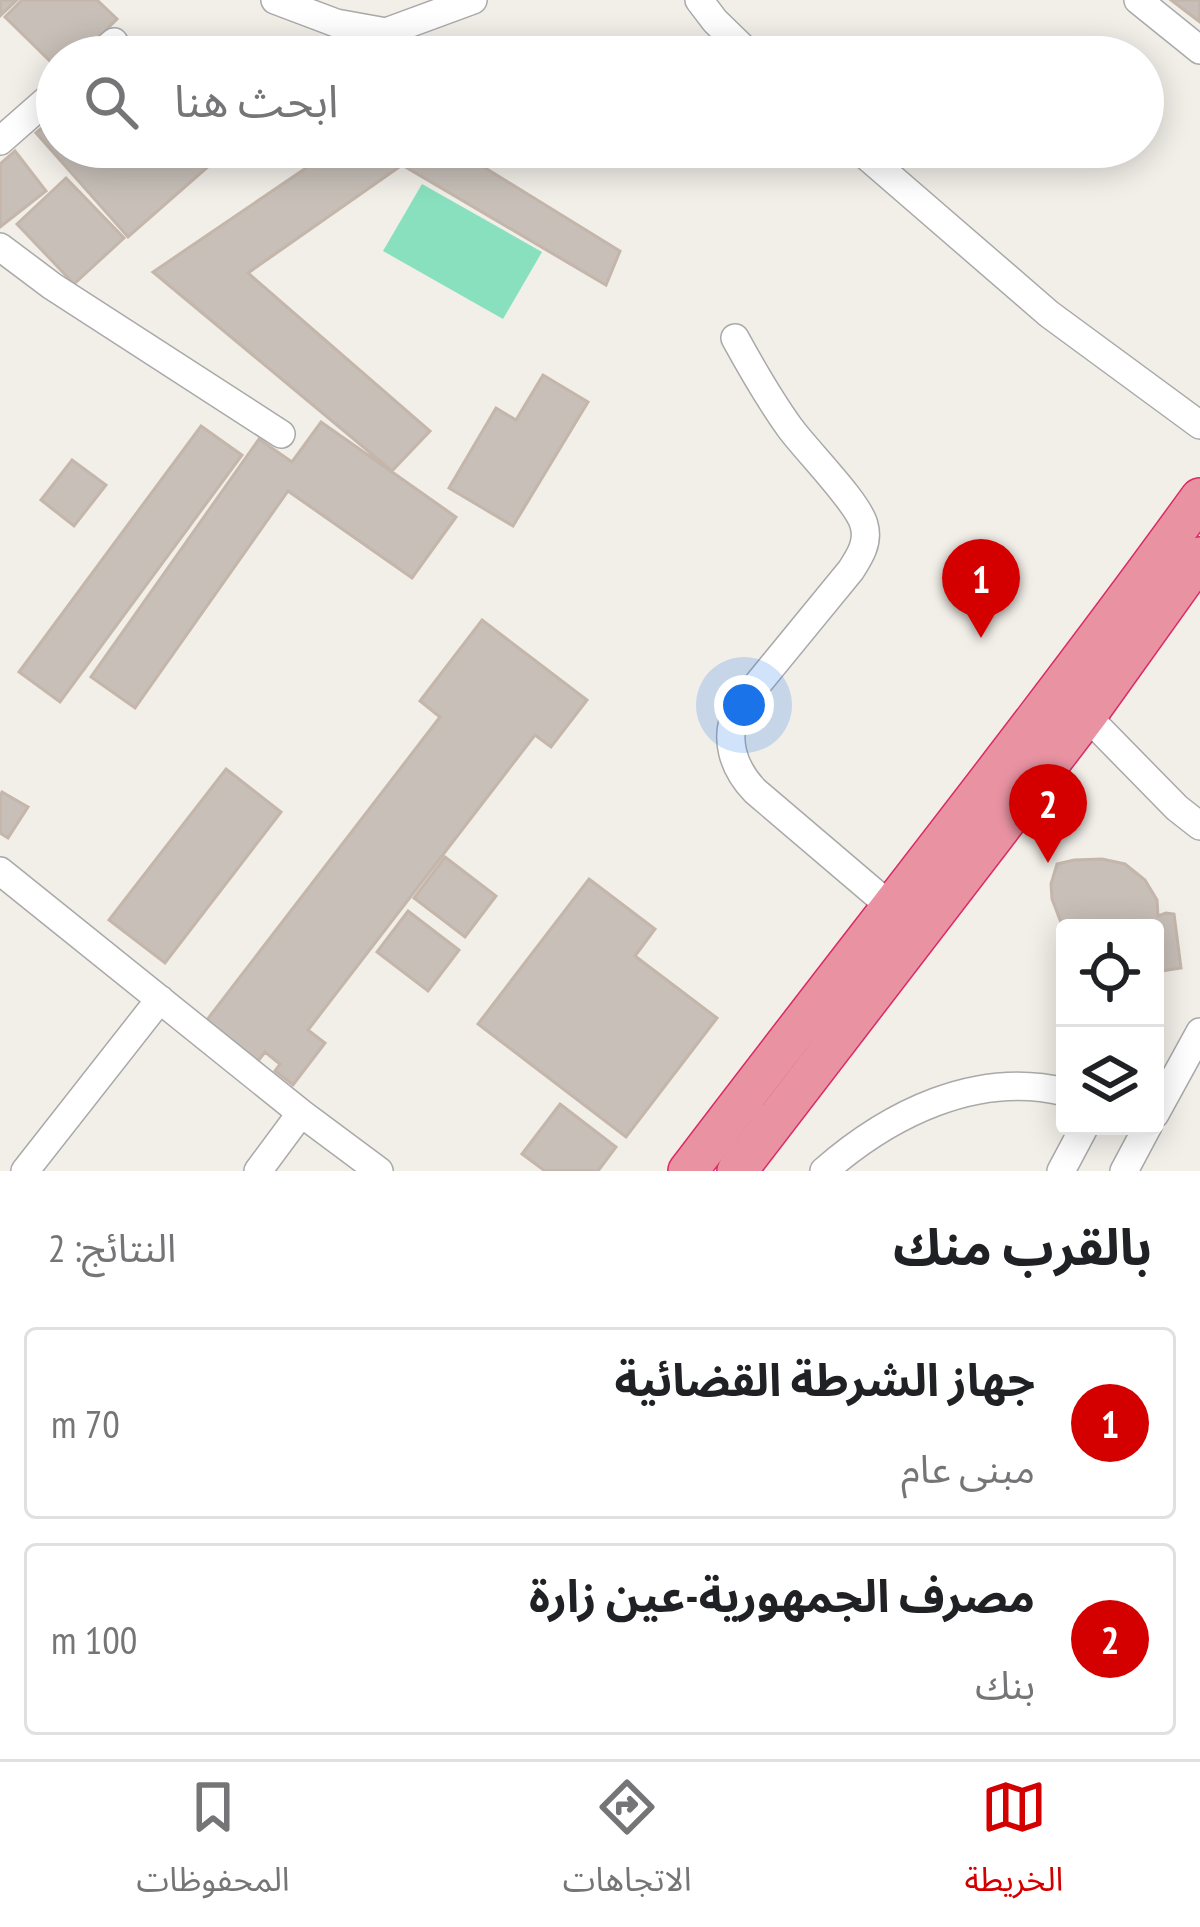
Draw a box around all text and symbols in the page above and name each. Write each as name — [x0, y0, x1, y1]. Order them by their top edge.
search box — [36, 36, 1164, 168]
icon: search — [78, 69, 144, 135]
text: ابحث هنا — [174, 71, 339, 129]
pin: 1 — [942, 539, 1020, 638]
your location — [714, 675, 774, 735]
pin: 2 — [1009, 764, 1087, 863]
map controls — [1056, 919, 1164, 1135]
button: locate — [1056, 919, 1164, 1027]
button: layers — [1056, 1027, 1164, 1135]
text: بالقرب منك — [893, 1213, 1152, 1279]
text: النتائج: 2 — [48, 1222, 176, 1273]
text: جهاز الشرطة القضائية — [615, 1350, 1035, 1408]
text: 70 m — [51, 1398, 120, 1449]
text: 1 — [1101, 1398, 1119, 1449]
text: مبنى عام — [901, 1443, 1035, 1494]
text: مصرف الجمهورية-عين زارة — [529, 1566, 1035, 1624]
text: 100 m — [51, 1614, 137, 1665]
text: 2 — [1101, 1614, 1119, 1665]
text: بنك — [975, 1659, 1035, 1710]
tab: المحفوظات — [137, 1774, 290, 1915]
tab: الاتجاهات — [563, 1774, 692, 1915]
tab: الخريطة — [965, 1774, 1063, 1915]

